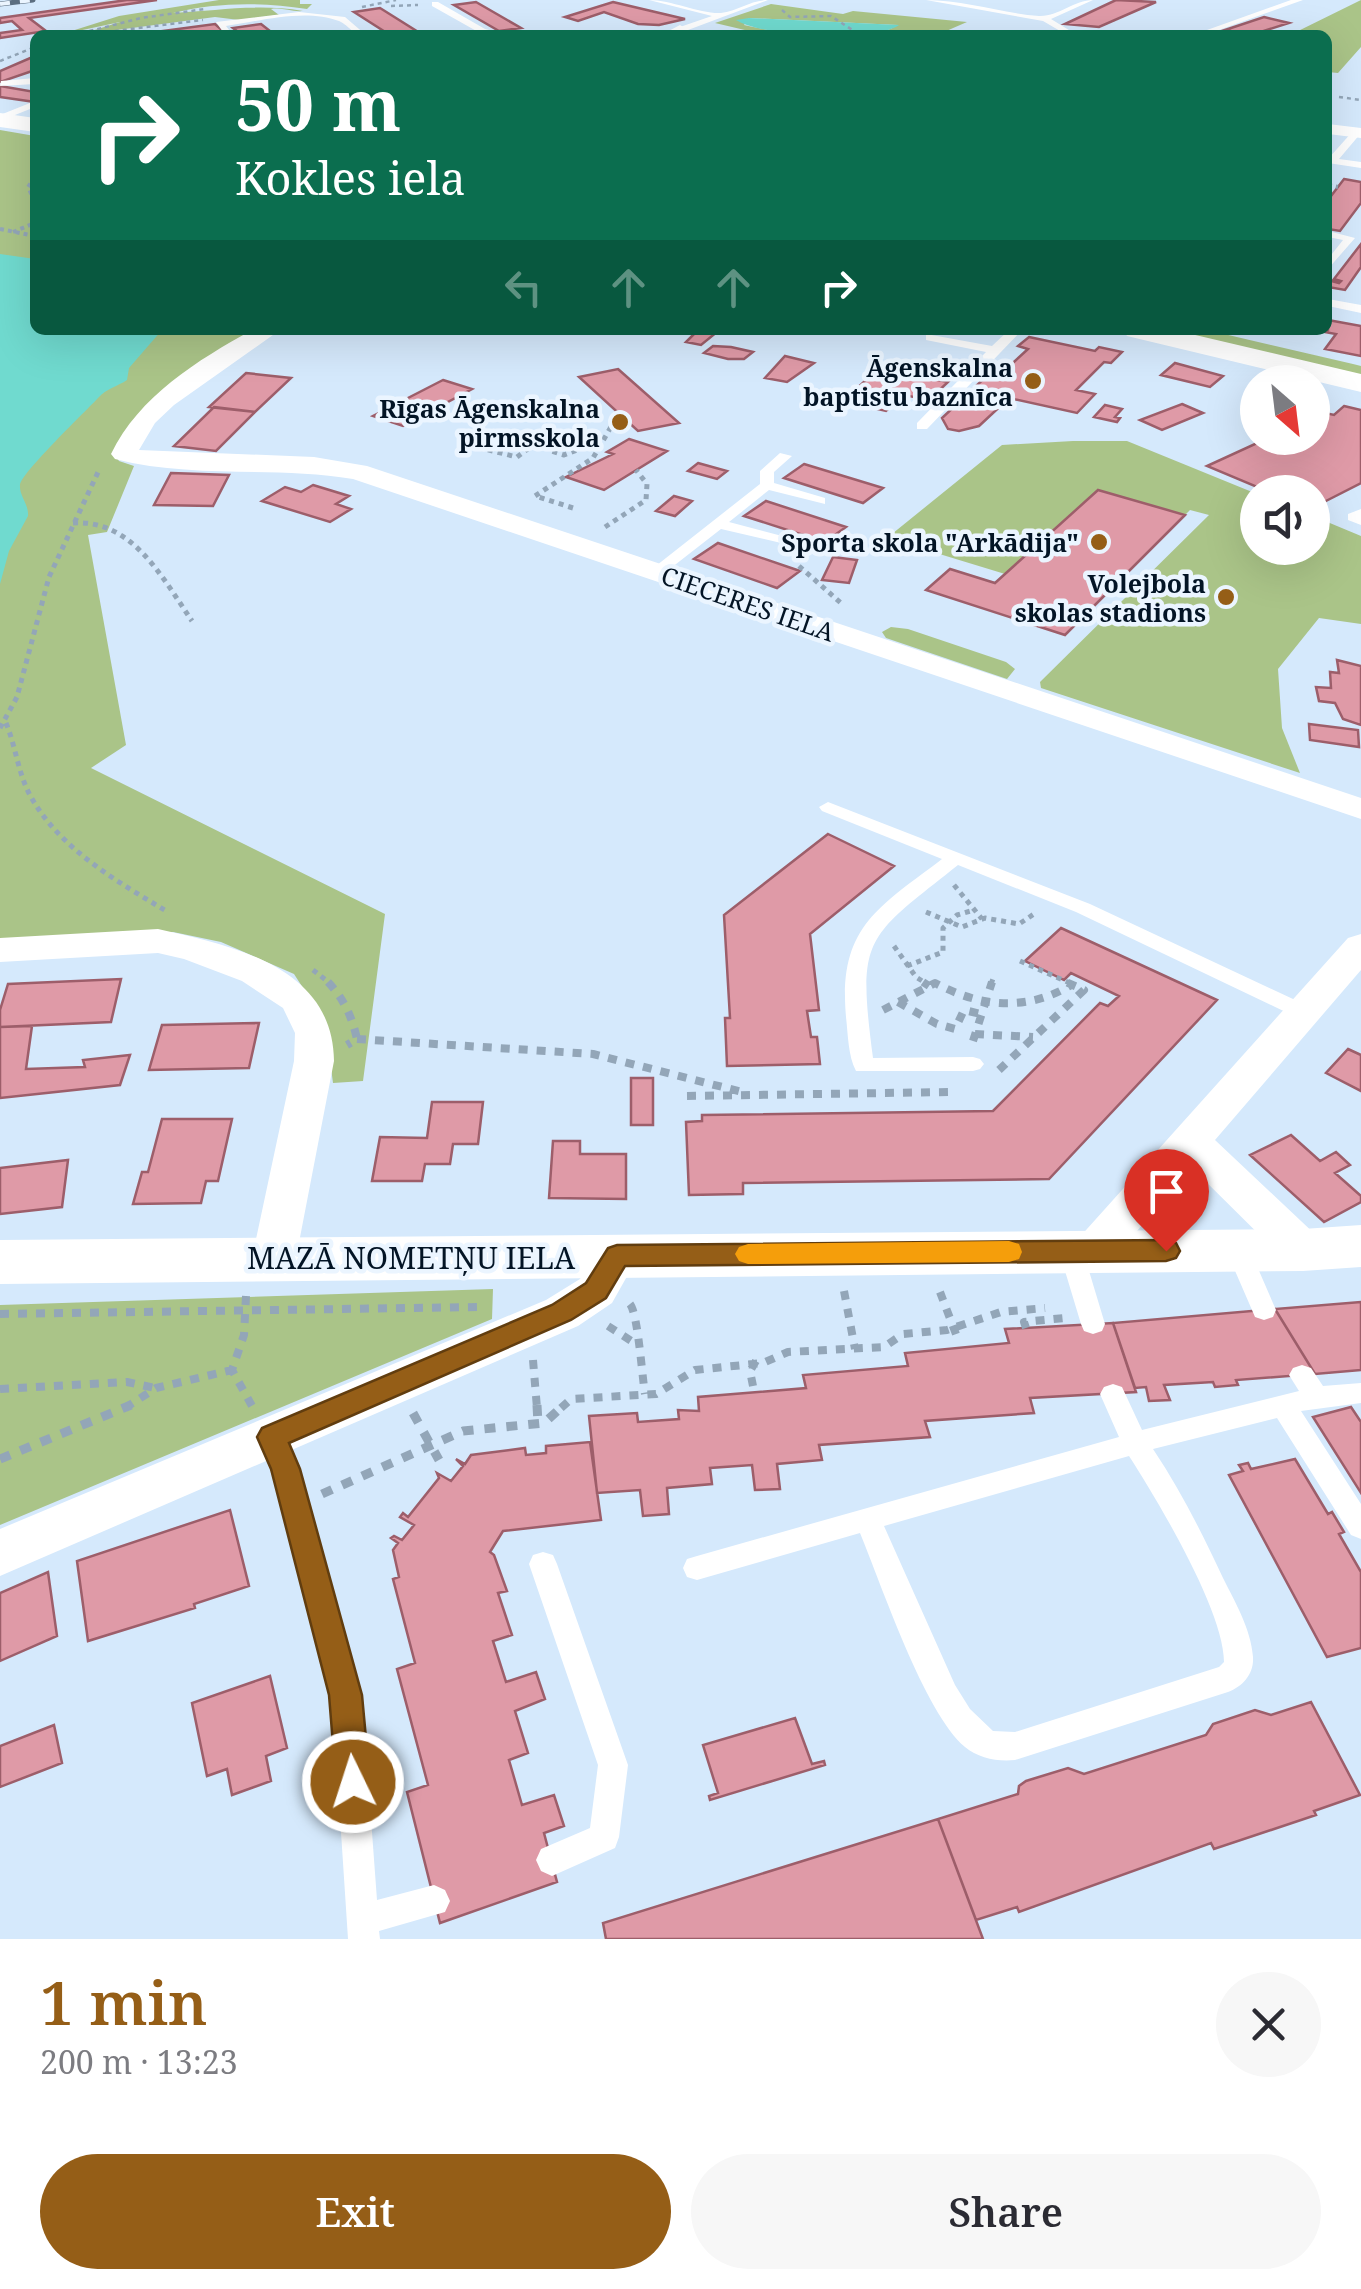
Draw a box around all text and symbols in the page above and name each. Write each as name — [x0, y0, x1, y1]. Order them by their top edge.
text: 50 m — [235, 56, 401, 152]
icon: right — [70, 70, 200, 200]
text: Kokles iela — [235, 147, 466, 208]
icon: left — [496, 260, 551, 315]
icon: ahead — [601, 260, 656, 315]
icon: ahead — [706, 260, 761, 315]
icon: right — [811, 260, 866, 315]
place label: Āgenskalna baptistu baznīca — [803, 350, 1013, 413]
north arrow — [1240, 365, 1330, 455]
map controls — [1240, 365, 1330, 565]
marker: Āgenskalna baptistu baznīca — [1022, 370, 1044, 392]
place label: Rīgas Āgenskalna pirmsskola — [379, 391, 600, 454]
marker: Rīgas Āgenskalna pirmsskola — [609, 411, 631, 433]
button: sound — [1240, 475, 1330, 565]
place label: Sporta skola "Arkādija" — [781, 525, 1079, 559]
marker: Sporta skola "Arkādija" — [1088, 531, 1110, 553]
street label: CIECERES IELA — [657, 557, 839, 649]
place label: Volejbola skolas stadions — [1015, 566, 1206, 629]
marker: Volejbola skolas stadions — [1215, 586, 1237, 608]
pin — [1124, 1149, 1209, 1252]
icon: arrive — [1139, 1164, 1194, 1219]
street label: MAZĀ NOMETŅU IELA — [247, 1237, 576, 1278]
position arrow — [301, 1730, 405, 1834]
text: 1 min — [40, 1961, 208, 2043]
button: close — [1216, 1972, 1321, 2077]
text: 200 m · 13:23 — [40, 2040, 238, 2083]
button: Exit — [40, 2154, 671, 2269]
button: Share — [691, 2154, 1321, 2269]

